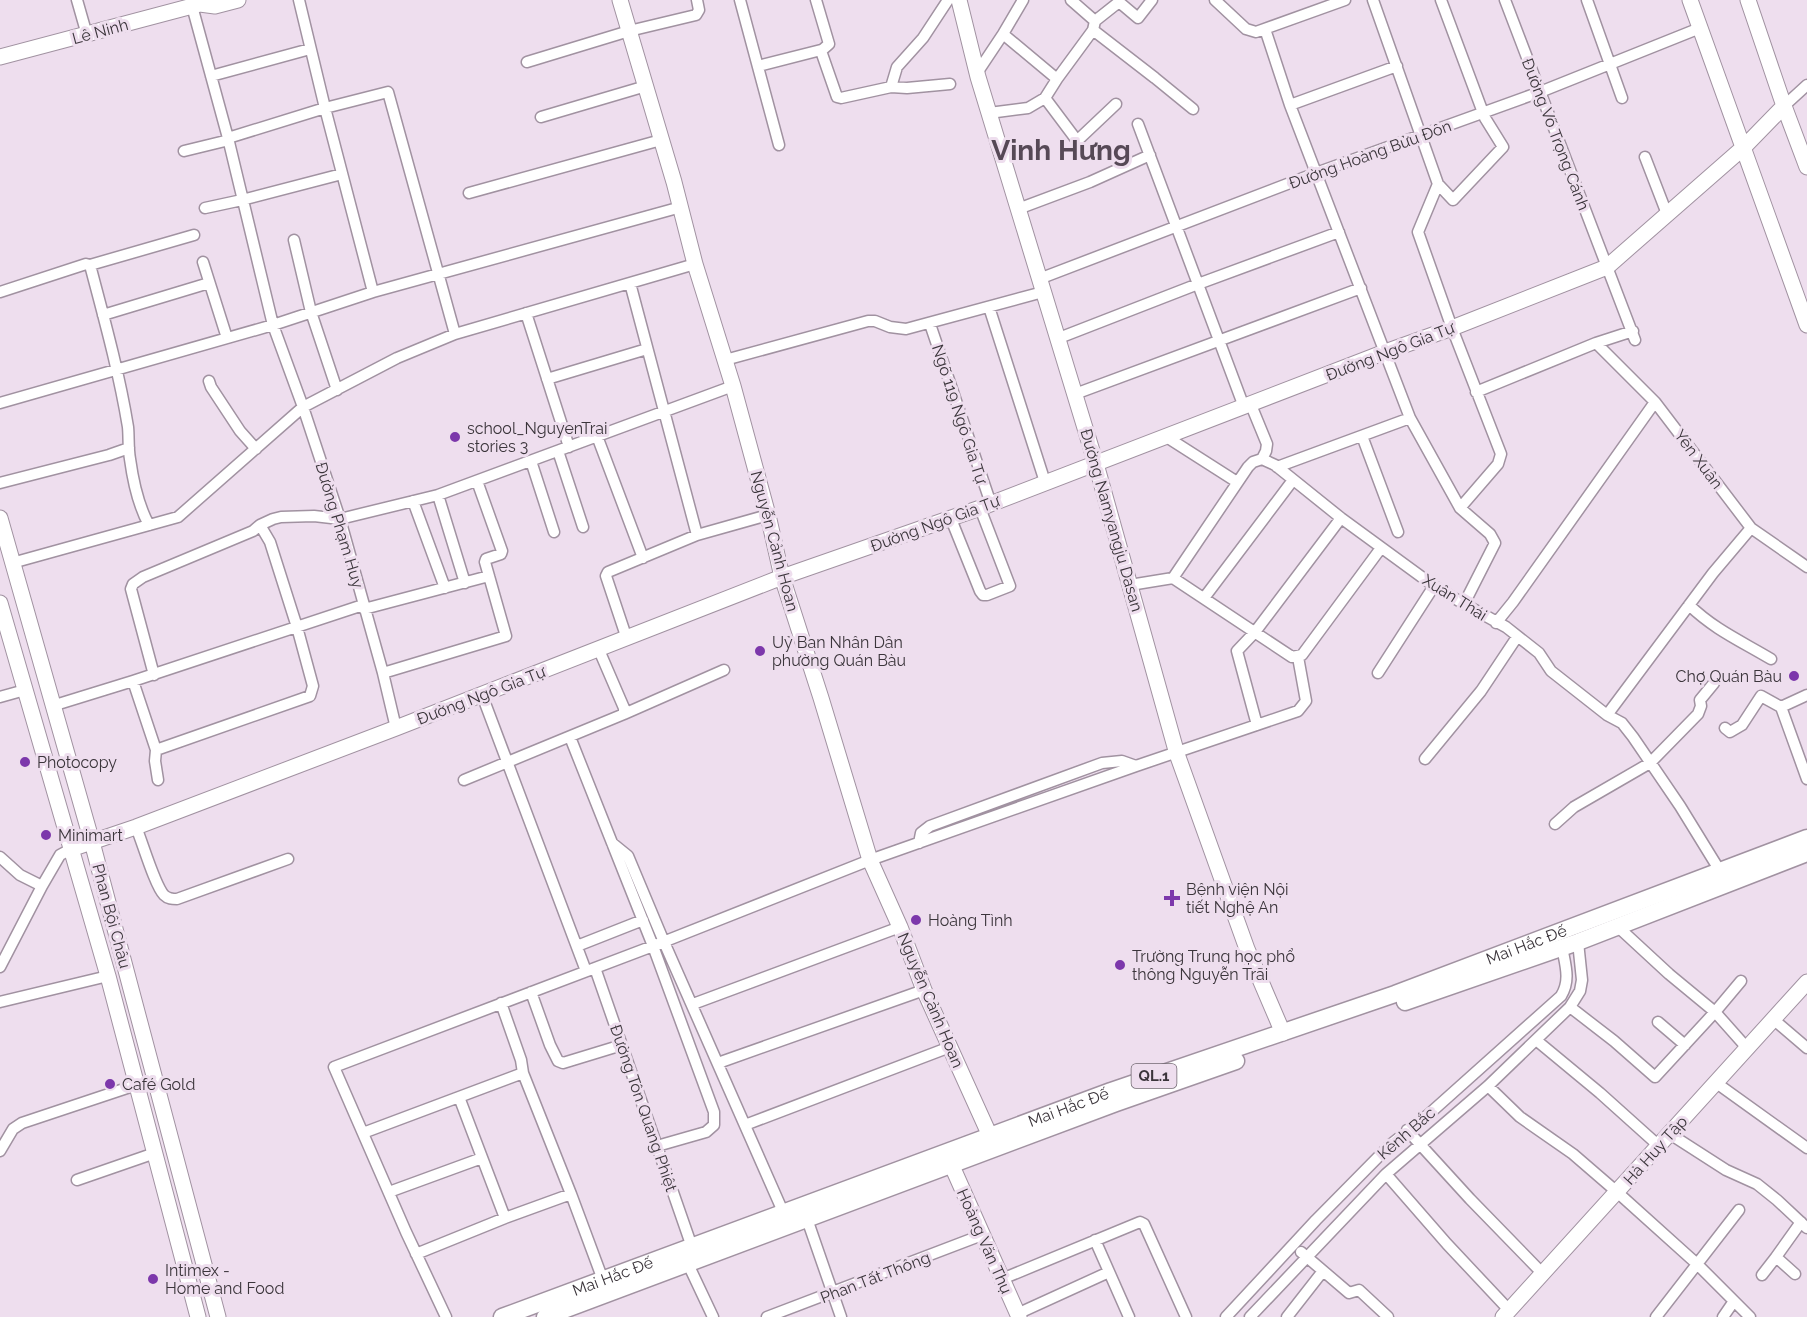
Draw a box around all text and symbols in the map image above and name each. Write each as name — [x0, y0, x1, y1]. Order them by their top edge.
street label: Lê Ninh — [70, 15, 130, 48]
street label: Đường Võ Trọng Cánh — [1518, 56, 1593, 213]
street label: Đường Hoàng Bửu Đôn — [1286, 116, 1454, 193]
district label: Vinh Hưng — [991, 134, 1131, 167]
street label: Đường Ngô Gia Tự — [1323, 318, 1458, 385]
street label: Ngõ 119 Ngô Gia Tự — [928, 342, 991, 487]
place label: school_NguyenTrai stories 3 — [467, 419, 607, 456]
street label: Yên Xuân — [1670, 426, 1727, 493]
street label: Đường Namyangju Dasan — [1076, 427, 1147, 614]
marker: school_NguyenTrai stories 3 — [448, 430, 462, 444]
street label: Đường Phạm Huy — [311, 460, 368, 591]
street label: Nguyễn Cảnh Hoan — [747, 469, 802, 614]
street label: Đường Ngô Gia Tự — [868, 491, 1003, 556]
street label: Xuân Thái — [1419, 570, 1490, 625]
place label: Uỷ Ban Nhân Dân phường Quán Bàu — [772, 633, 906, 670]
marker: Uỷ Ban Nhân Dân phường Quán Bàu — [753, 644, 767, 658]
street label: Đường Ngô Gia Tự — [414, 662, 549, 729]
place label: Chợ Quán Bàu — [1676, 667, 1782, 686]
marker: Chợ Quán Bàu — [1787, 669, 1801, 683]
place label: Photocopy — [37, 753, 117, 772]
marker: Photocopy — [18, 755, 32, 769]
place label: Minimart — [58, 826, 123, 845]
marker: Minimart — [39, 828, 53, 842]
street label: Phan Bội Châu — [88, 862, 135, 971]
place label: Bệnh viện Nội tiết Nghệ An — [1186, 880, 1289, 917]
marker: Bệnh viện Nội tiết Nghệ An — [1163, 889, 1181, 907]
place label: Hoàng Tình — [928, 911, 1013, 930]
marker: Hoàng Tình — [909, 913, 923, 927]
street label: Mai Hắc Đế — [1483, 921, 1569, 969]
street label: Nguyễn Cảnh Hoan — [894, 930, 968, 1071]
place label: Trường Trung học phổ thông Nguyễn Trãi — [1132, 947, 1295, 984]
marker: Trường Trung học phổ thông Nguyễn Trãi — [1113, 958, 1127, 972]
street label: Đường Tôn Quang Phiệt — [606, 1022, 681, 1195]
road number: QL.1 — [1132, 1064, 1176, 1088]
place label: Café Gold — [122, 1075, 195, 1094]
marker: Café Gold — [103, 1077, 117, 1091]
street label: Mai Hắc Đế — [1025, 1084, 1111, 1131]
street label: Kênh Bắc — [1374, 1103, 1439, 1164]
street label: Hà Huy Tập — [1620, 1112, 1691, 1189]
street label: Hoàng Văn Thụ — [953, 1186, 1016, 1297]
street label: Phan Tất Thông — [818, 1248, 933, 1307]
street label: Mai Hắc Đế — [570, 1253, 656, 1300]
place label: Intimex - Home and Food — [165, 1261, 284, 1298]
marker: Intimex - Home and Food — [146, 1272, 160, 1286]

